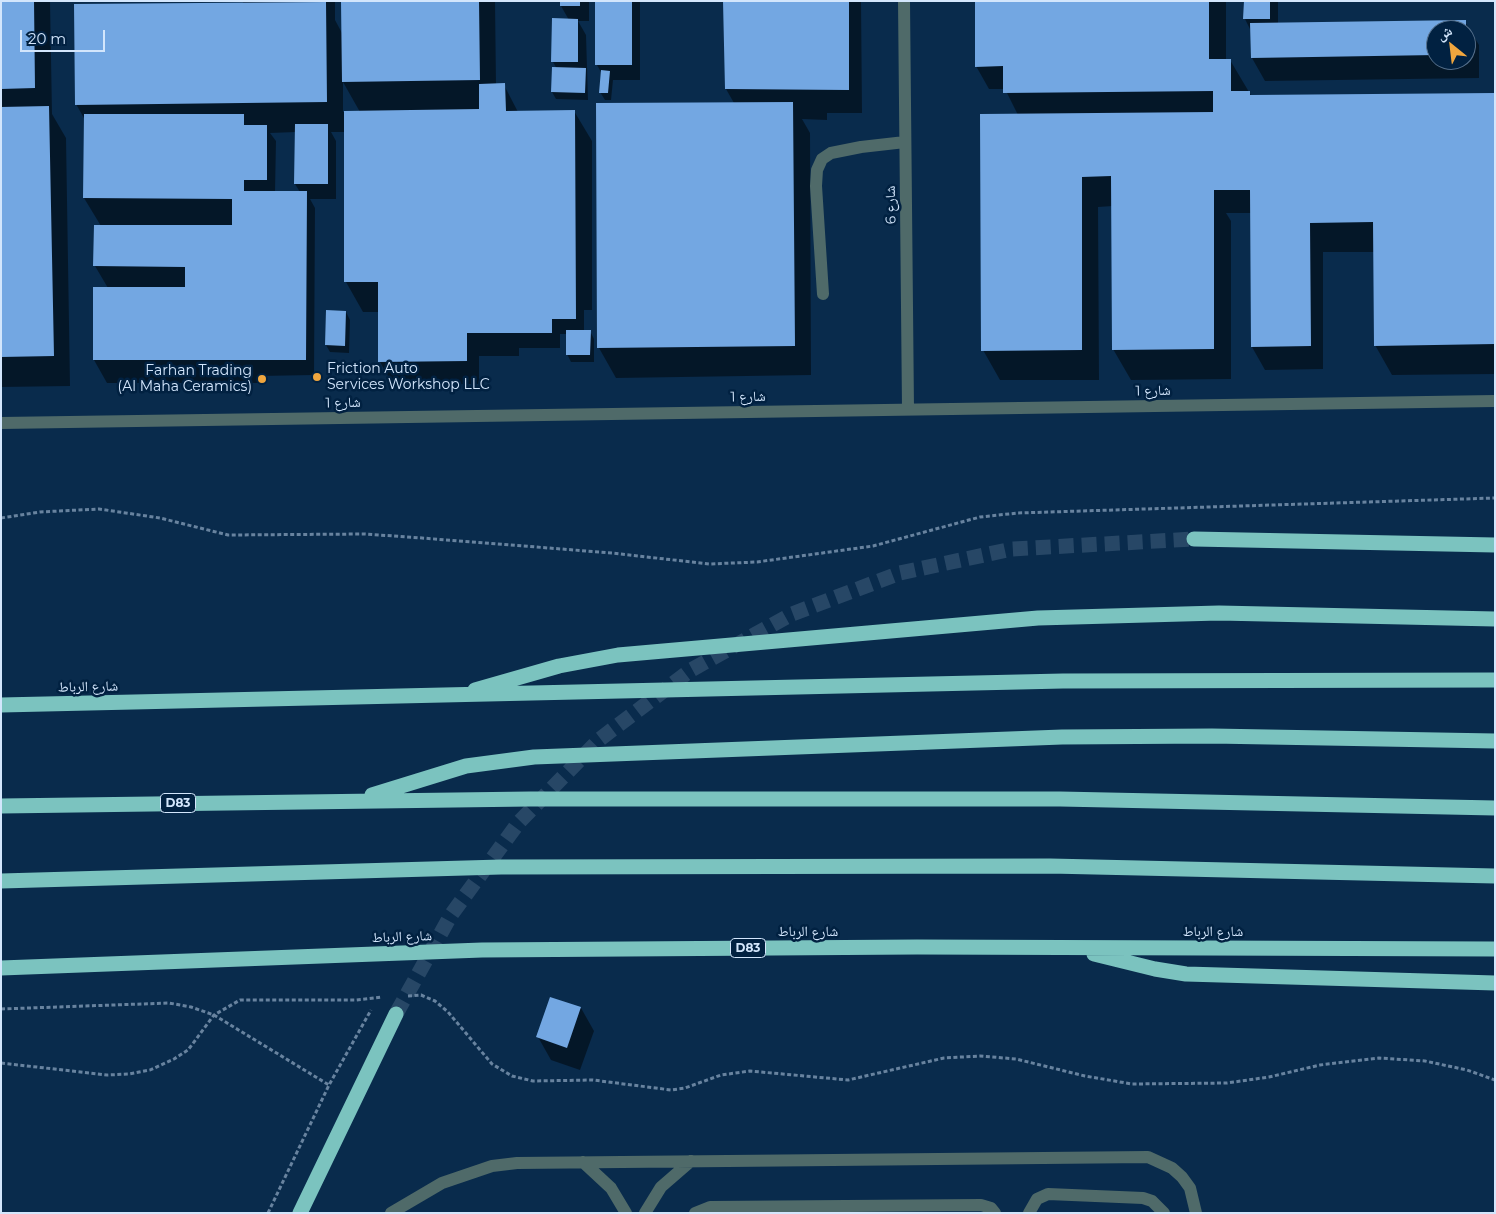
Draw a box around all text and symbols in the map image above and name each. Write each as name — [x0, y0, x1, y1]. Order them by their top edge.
scale bar — [22, 20, 108, 52]
north arrow — [1426, 20, 1476, 70]
text: ش — [1433, 21, 1455, 44]
text: 20 m — [28, 29, 66, 48]
street label: شارع 6 — [882, 185, 900, 225]
place label: Friction Auto Services Workshop LLC — [327, 361, 490, 394]
place label: Farhan Trading (Al Maha Ceramics) — [118, 363, 252, 396]
marker: Friction Auto Services Workshop LLC — [311, 371, 323, 383]
marker: Farhan Trading (Al Maha Ceramics) — [256, 373, 268, 385]
street label: شارع 1 — [1135, 382, 1171, 400]
street label: شارع 1 — [730, 388, 766, 406]
street label: شارع 1 — [325, 394, 361, 412]
street label: شارع الرباط — [58, 678, 118, 696]
road number: D83 — [160, 794, 196, 812]
street label: شارع الرباط — [778, 924, 838, 940]
street label: شارع الرباط — [1183, 924, 1243, 940]
street label: شارع الرباط — [372, 928, 432, 946]
road number: D83 — [730, 938, 766, 958]

